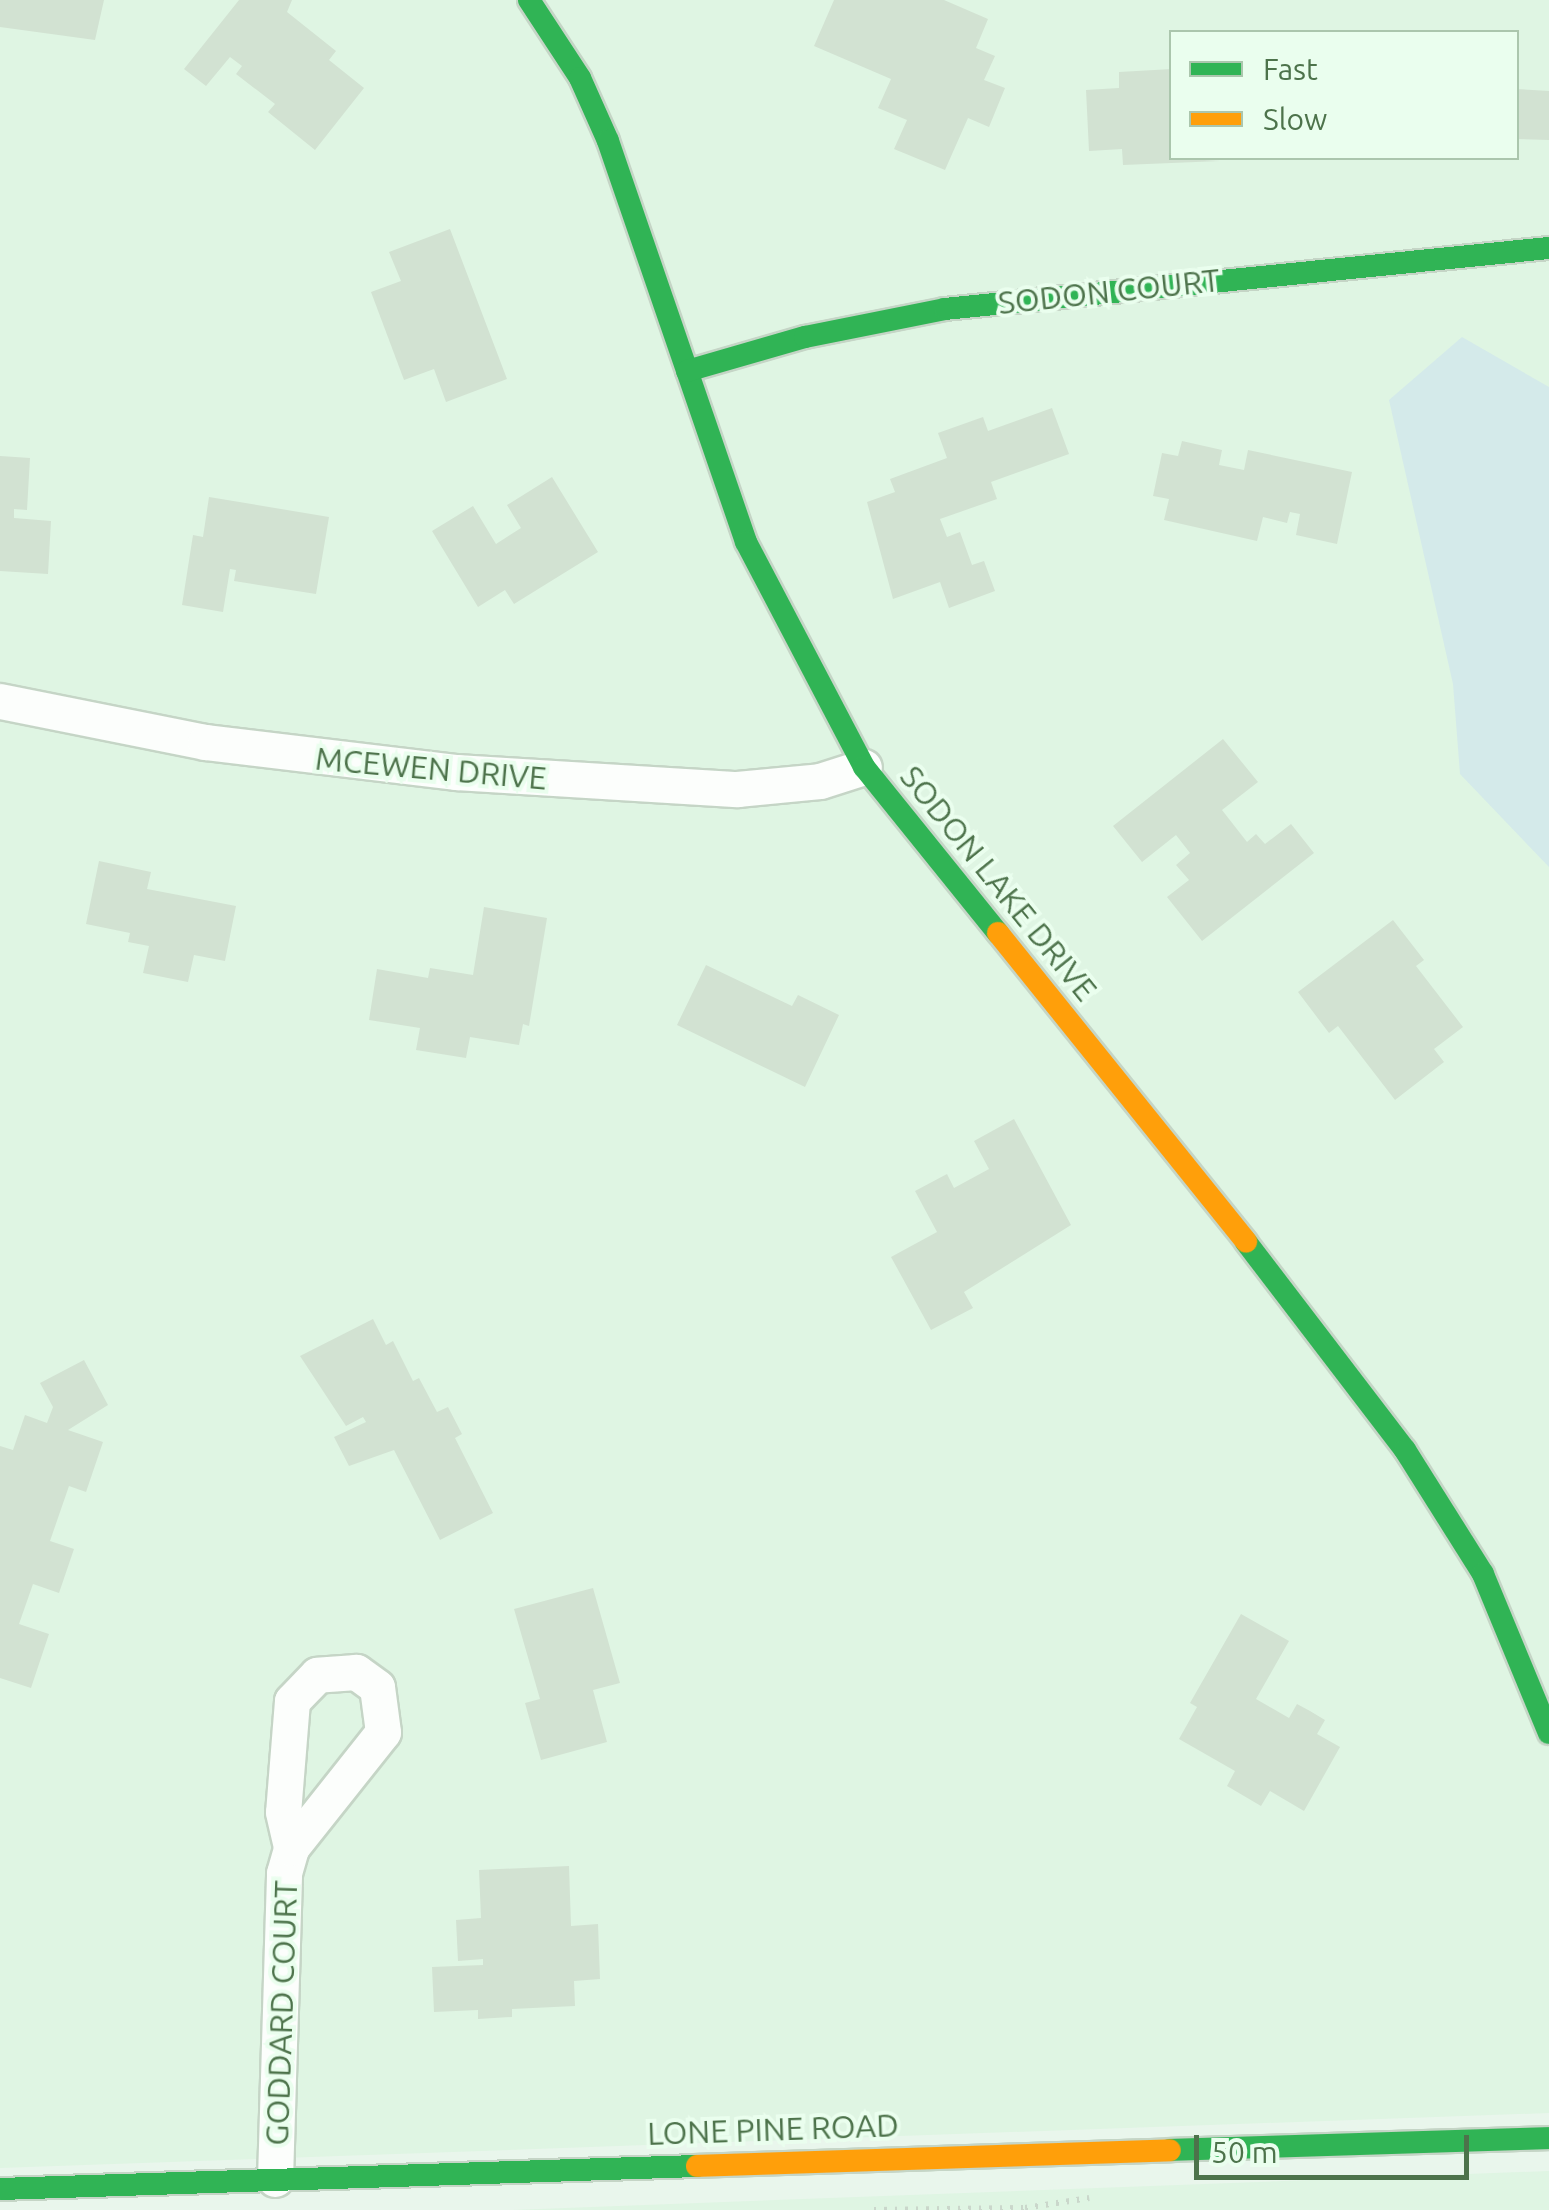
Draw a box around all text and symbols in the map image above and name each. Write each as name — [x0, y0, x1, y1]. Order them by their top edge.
legend — [1169, 30, 1519, 160]
text: Fast — [1263, 52, 1318, 86]
text: Slow — [1263, 102, 1327, 136]
street label: SODON COURT — [996, 260, 1222, 322]
street label: MCEWEN DRIVE — [314, 739, 548, 797]
street label: SODON LAKE DRIVE — [893, 758, 1105, 1008]
street label: GODDARD COURT — [257, 1880, 305, 2146]
street label: LONE PINE ROAD — [647, 2105, 899, 2153]
scale bar — [1199, 2115, 1474, 2177]
text: 50 m — [1211, 2135, 1278, 2169]

